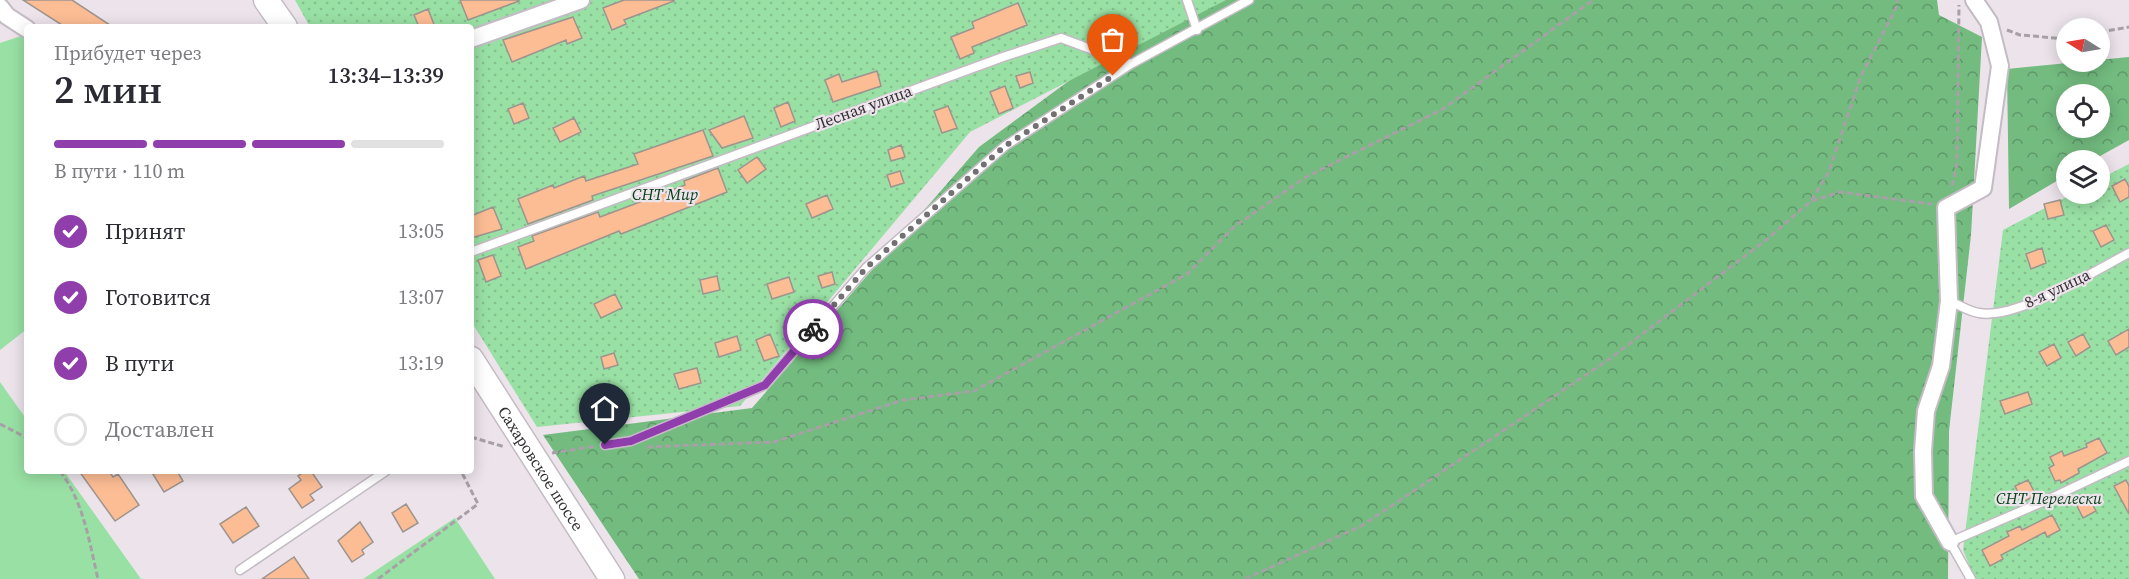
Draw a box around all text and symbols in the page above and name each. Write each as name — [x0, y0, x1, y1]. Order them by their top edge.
pin — [1087, 14, 1138, 76]
north arrow — [2056, 18, 2110, 72]
map controls — [2056, 18, 2110, 204]
icon: bag — [1096, 23, 1129, 56]
text: Прибудет через — [54, 39, 201, 67]
text: 13:34–13:39 — [328, 60, 444, 90]
text: 2 мин — [54, 63, 162, 116]
street label: Лесная улица — [811, 79, 916, 135]
button: locate — [2056, 84, 2110, 138]
button: layers — [2056, 150, 2110, 204]
text: В пути · 110 m — [54, 157, 185, 185]
park label: СНТ Мир — [632, 183, 698, 205]
icon: check — [54, 215, 87, 248]
text: Принят — [105, 216, 185, 246]
text: 13:05 — [398, 217, 444, 245]
street label: 8-я улица — [2021, 263, 2094, 313]
icon: check — [54, 281, 87, 314]
text: Готовится — [105, 282, 211, 312]
text: 13:07 — [398, 283, 444, 311]
courier — [783, 299, 843, 359]
icon: bike — [797, 313, 830, 346]
icon: check — [54, 347, 87, 380]
text: В пути — [105, 348, 174, 378]
text: 13:19 — [398, 349, 444, 377]
pin — [579, 383, 630, 445]
icon: home — [588, 392, 621, 425]
street label: Сахаровское шоссе — [493, 402, 589, 535]
text: Доставлен — [105, 414, 215, 444]
park label: СНТ Перелески — [1996, 487, 2103, 509]

